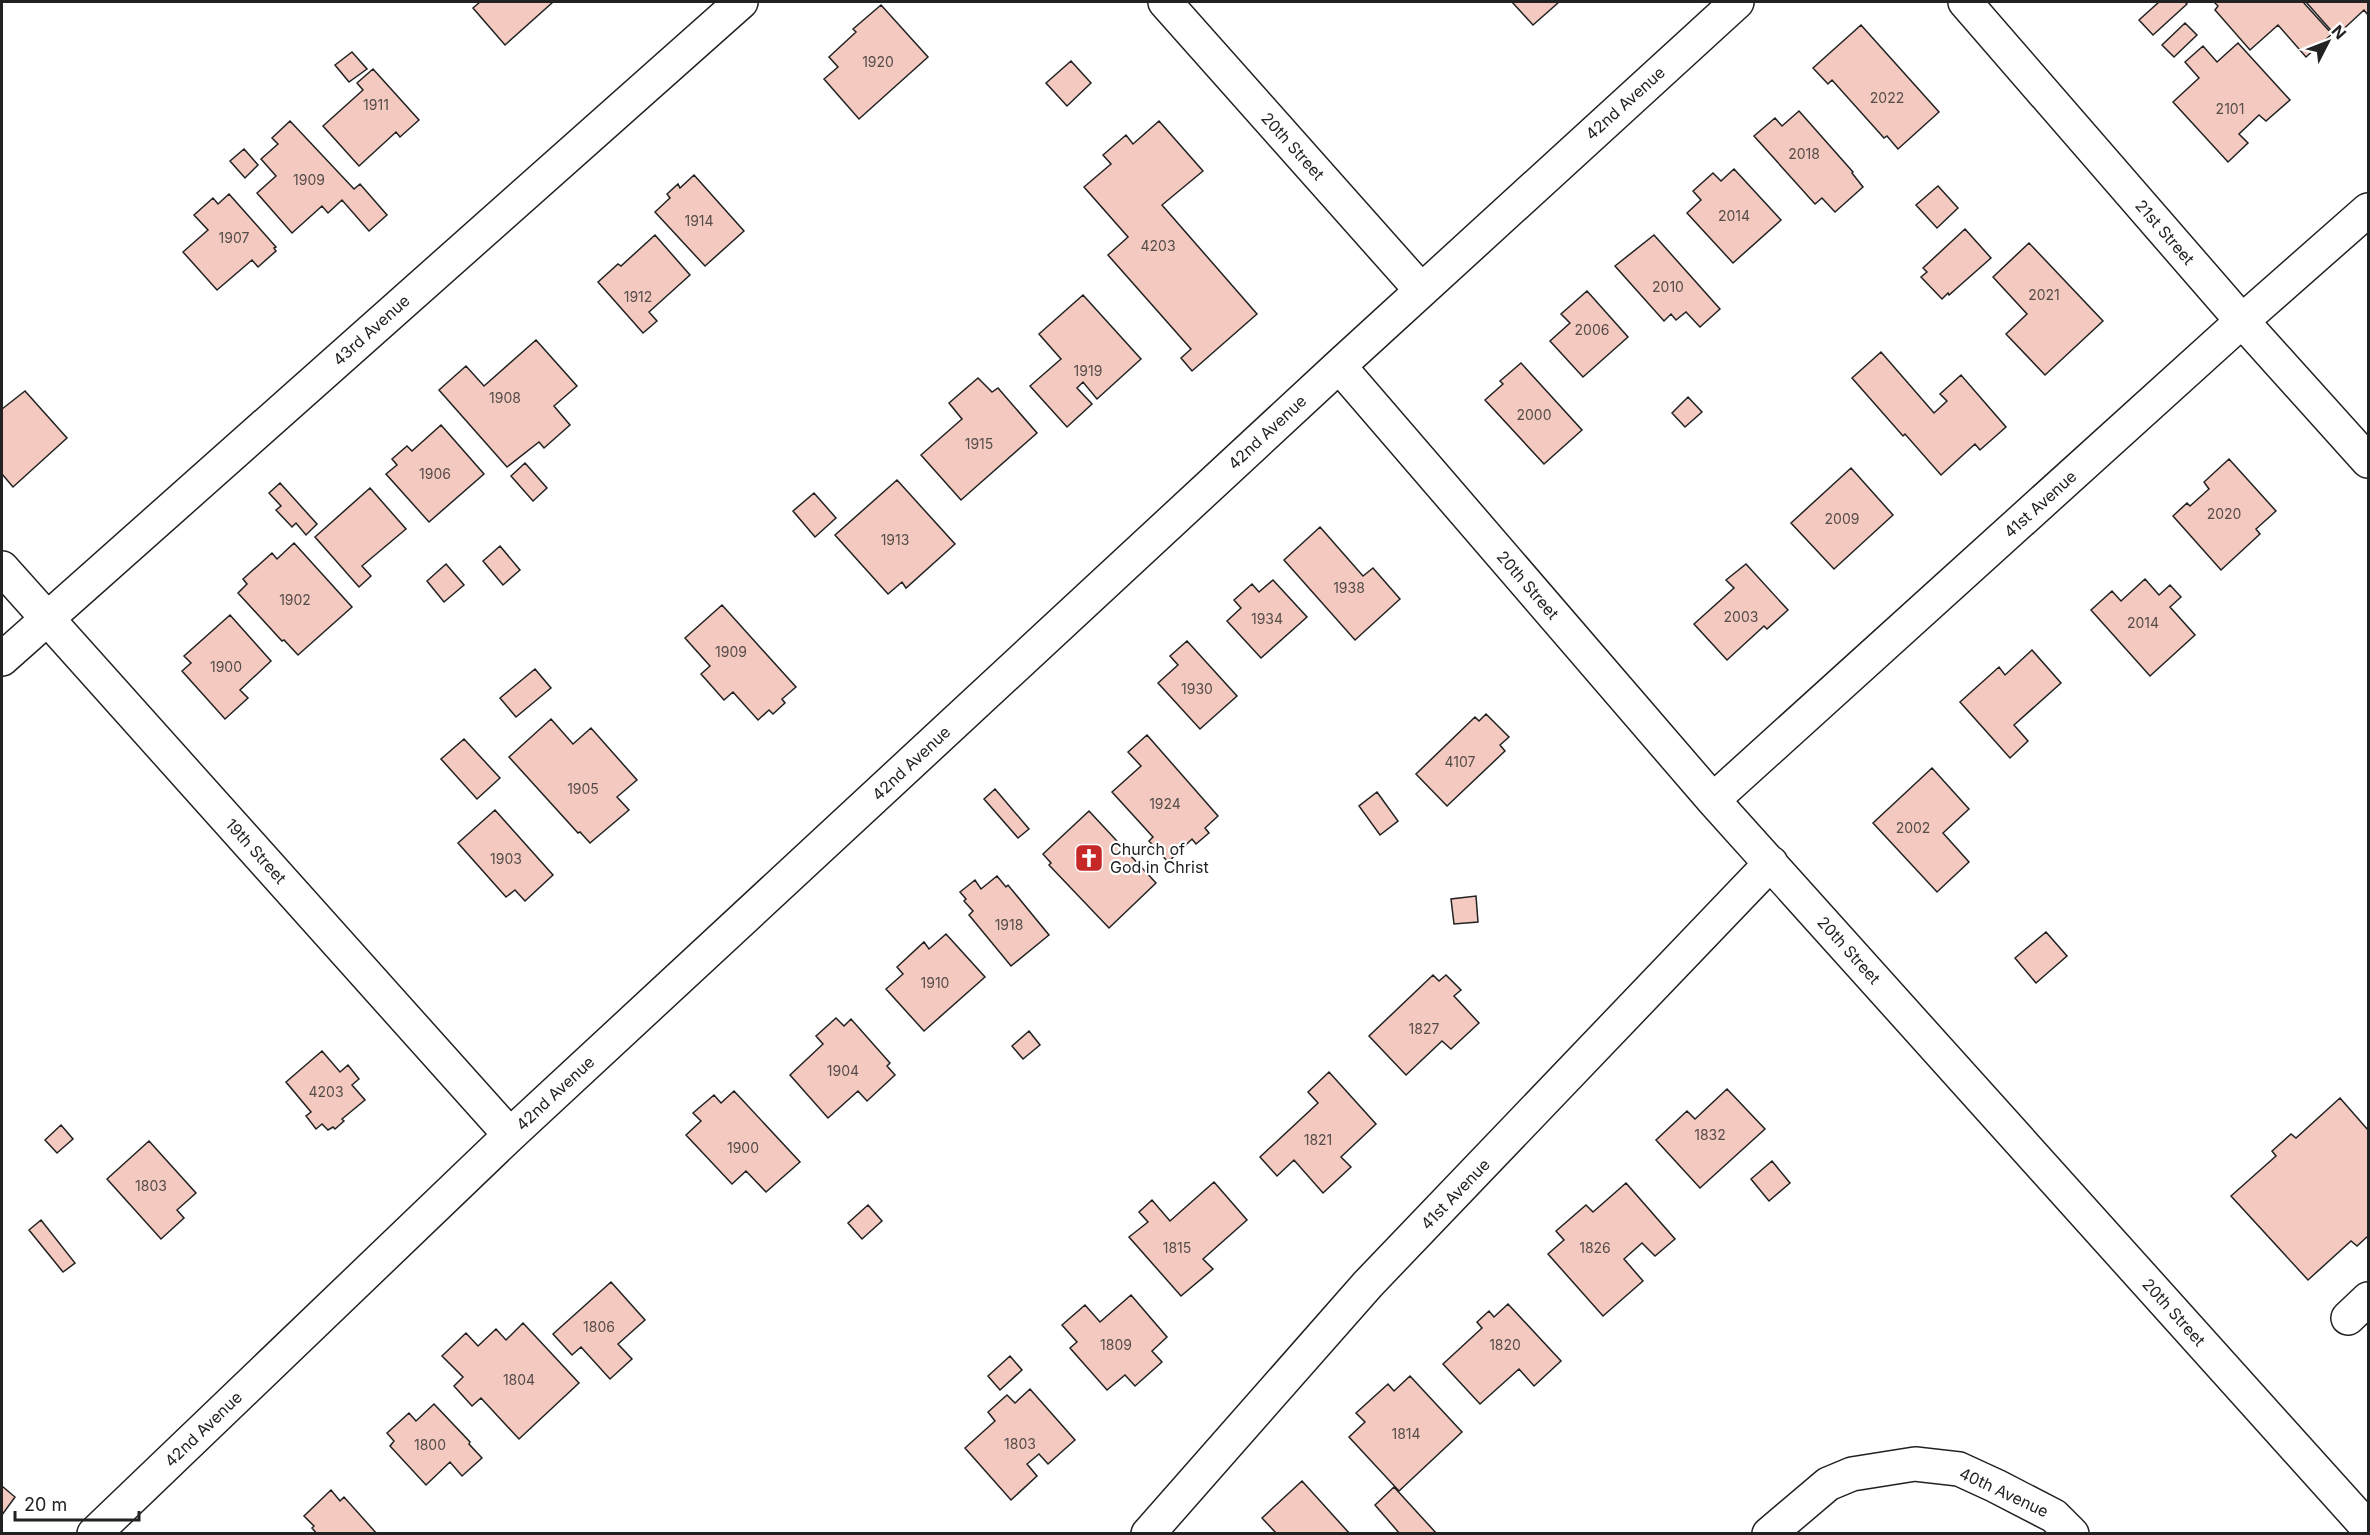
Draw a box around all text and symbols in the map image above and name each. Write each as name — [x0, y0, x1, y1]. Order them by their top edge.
north arrow — [2298, 12, 2358, 72]
text: N — [2328, 21, 2351, 43]
house number: 1920 — [862, 53, 894, 70]
street label: 42nd Avenue — [1581, 62, 1669, 144]
house number: 2022 — [1870, 89, 1904, 106]
house number: 1911 — [363, 96, 389, 113]
house number: 2101 — [2216, 100, 2244, 117]
street label: 20th Street — [1257, 108, 1329, 184]
house number: 2018 — [1788, 145, 1820, 162]
house number: 1909 — [293, 171, 325, 188]
street label: 21st Street — [2131, 195, 2199, 269]
house number: 2014 — [1718, 207, 1750, 224]
house number: 1914 — [684, 212, 714, 229]
house number: 1907 — [219, 229, 250, 246]
house number: 4203 — [1140, 237, 1176, 254]
house number: 2010 — [1652, 278, 1684, 295]
house number: 2021 — [2028, 286, 2060, 303]
house number: 1912 — [624, 288, 652, 305]
street label: 43rd Avenue — [328, 290, 414, 370]
house number: 2006 — [1575, 321, 1609, 338]
house number: 1919 — [1074, 362, 1102, 379]
house number: 1908 — [489, 389, 521, 406]
street label: 42nd Avenue — [1224, 391, 1310, 473]
house number: 2000 — [1516, 406, 1552, 423]
house number: 1915 — [965, 435, 993, 452]
house number: 1906 — [419, 465, 451, 482]
street label: 41st Avenue — [2000, 466, 2080, 542]
house number: 2020 — [2207, 505, 2241, 522]
house number: 2009 — [1825, 510, 1859, 527]
house number: 1913 — [881, 531, 909, 548]
street label: 20th Street — [1493, 547, 1563, 623]
house number: 1938 — [1333, 579, 1365, 596]
house number: 1902 — [279, 591, 311, 608]
house number: 2003 — [1724, 608, 1758, 625]
house number: 1934 — [1251, 610, 1283, 627]
house number: 2014 — [2127, 614, 2159, 631]
house number: 1909 — [715, 643, 747, 660]
house number: 1900 — [210, 658, 242, 675]
house number: 1930 — [1181, 680, 1213, 697]
street label: 42nd Avenue — [868, 722, 954, 804]
house number: 4107 — [1445, 753, 1476, 770]
house number: 1905 — [567, 780, 599, 797]
house number: 1924 — [1149, 795, 1181, 812]
street label: 19th Street — [221, 814, 291, 888]
house number: 2002 — [1896, 819, 1930, 836]
place label: Church of God in Christ — [1110, 839, 1209, 877]
church icon: Church of God in Christ — [1073, 842, 1105, 874]
house number: 1903 — [490, 850, 522, 867]
street label: 20th Street — [1813, 912, 1885, 988]
house number: 1918 — [995, 916, 1023, 933]
house number: 1910 — [921, 974, 949, 991]
house number: 1827 — [1409, 1020, 1439, 1037]
street label: 42nd Avenue — [512, 1052, 598, 1134]
house number: 1904 — [827, 1062, 859, 1079]
house number: 4203 — [308, 1083, 344, 1100]
house number: 1832 — [1694, 1126, 1726, 1143]
house number: 1821 — [1304, 1131, 1332, 1148]
house number: 1900 — [727, 1139, 759, 1156]
street label: 41st Avenue — [1416, 1154, 1494, 1234]
house number: 1803 — [135, 1177, 167, 1194]
house number: 1815 — [1163, 1239, 1191, 1256]
house number: 1826 — [1579, 1239, 1611, 1256]
street label: 20th Street — [2138, 1274, 2210, 1350]
house number: 1806 — [583, 1318, 615, 1335]
house number: 1809 — [1100, 1336, 1132, 1353]
house number: 1820 — [1489, 1336, 1521, 1353]
house number: 1804 — [503, 1371, 535, 1388]
street label: 42nd Avenue — [160, 1387, 246, 1471]
house number: 1814 — [1391, 1425, 1421, 1442]
house number: 1803 — [1004, 1435, 1036, 1452]
house number: 1800 — [414, 1436, 446, 1453]
street label: 40th Avenue — [1956, 1463, 2052, 1521]
scale bar — [15, 1484, 140, 1522]
text: 20 m — [24, 1494, 67, 1515]

